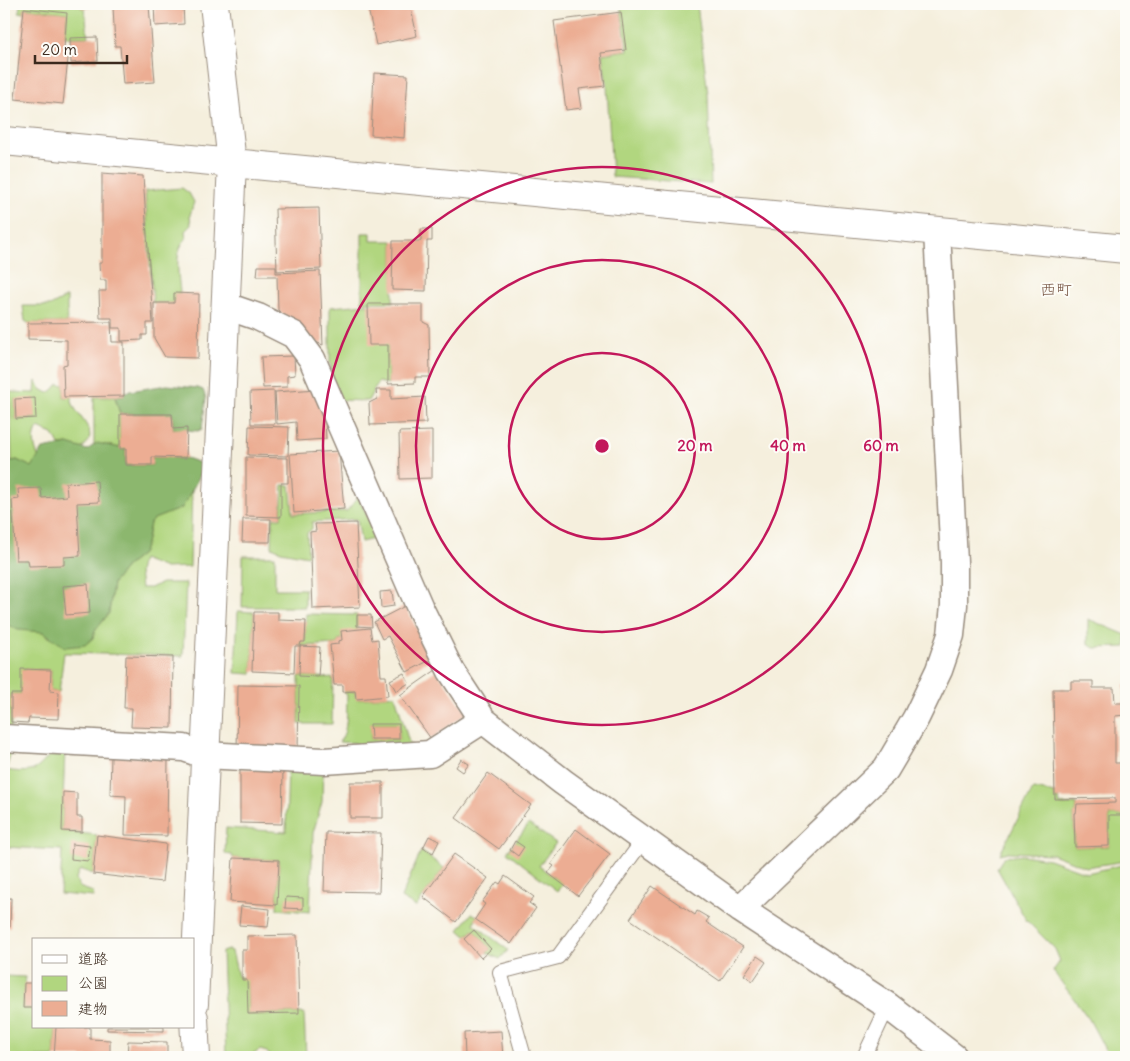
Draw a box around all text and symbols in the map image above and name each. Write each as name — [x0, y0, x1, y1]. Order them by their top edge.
scale bar — [35, 32, 128, 64]
text: 20 m — [42, 40, 77, 59]
district label: 西町 — [1040, 279, 1072, 299]
text: 20 m — [678, 436, 712, 455]
text: 40 m — [770, 436, 806, 455]
text: 60 m — [863, 436, 899, 455]
centre of rings — [593, 437, 611, 455]
legend — [32, 938, 195, 1028]
text: 道路 — [78, 949, 108, 968]
text: 公園 — [78, 973, 108, 992]
text: 建物 — [78, 999, 108, 1018]

